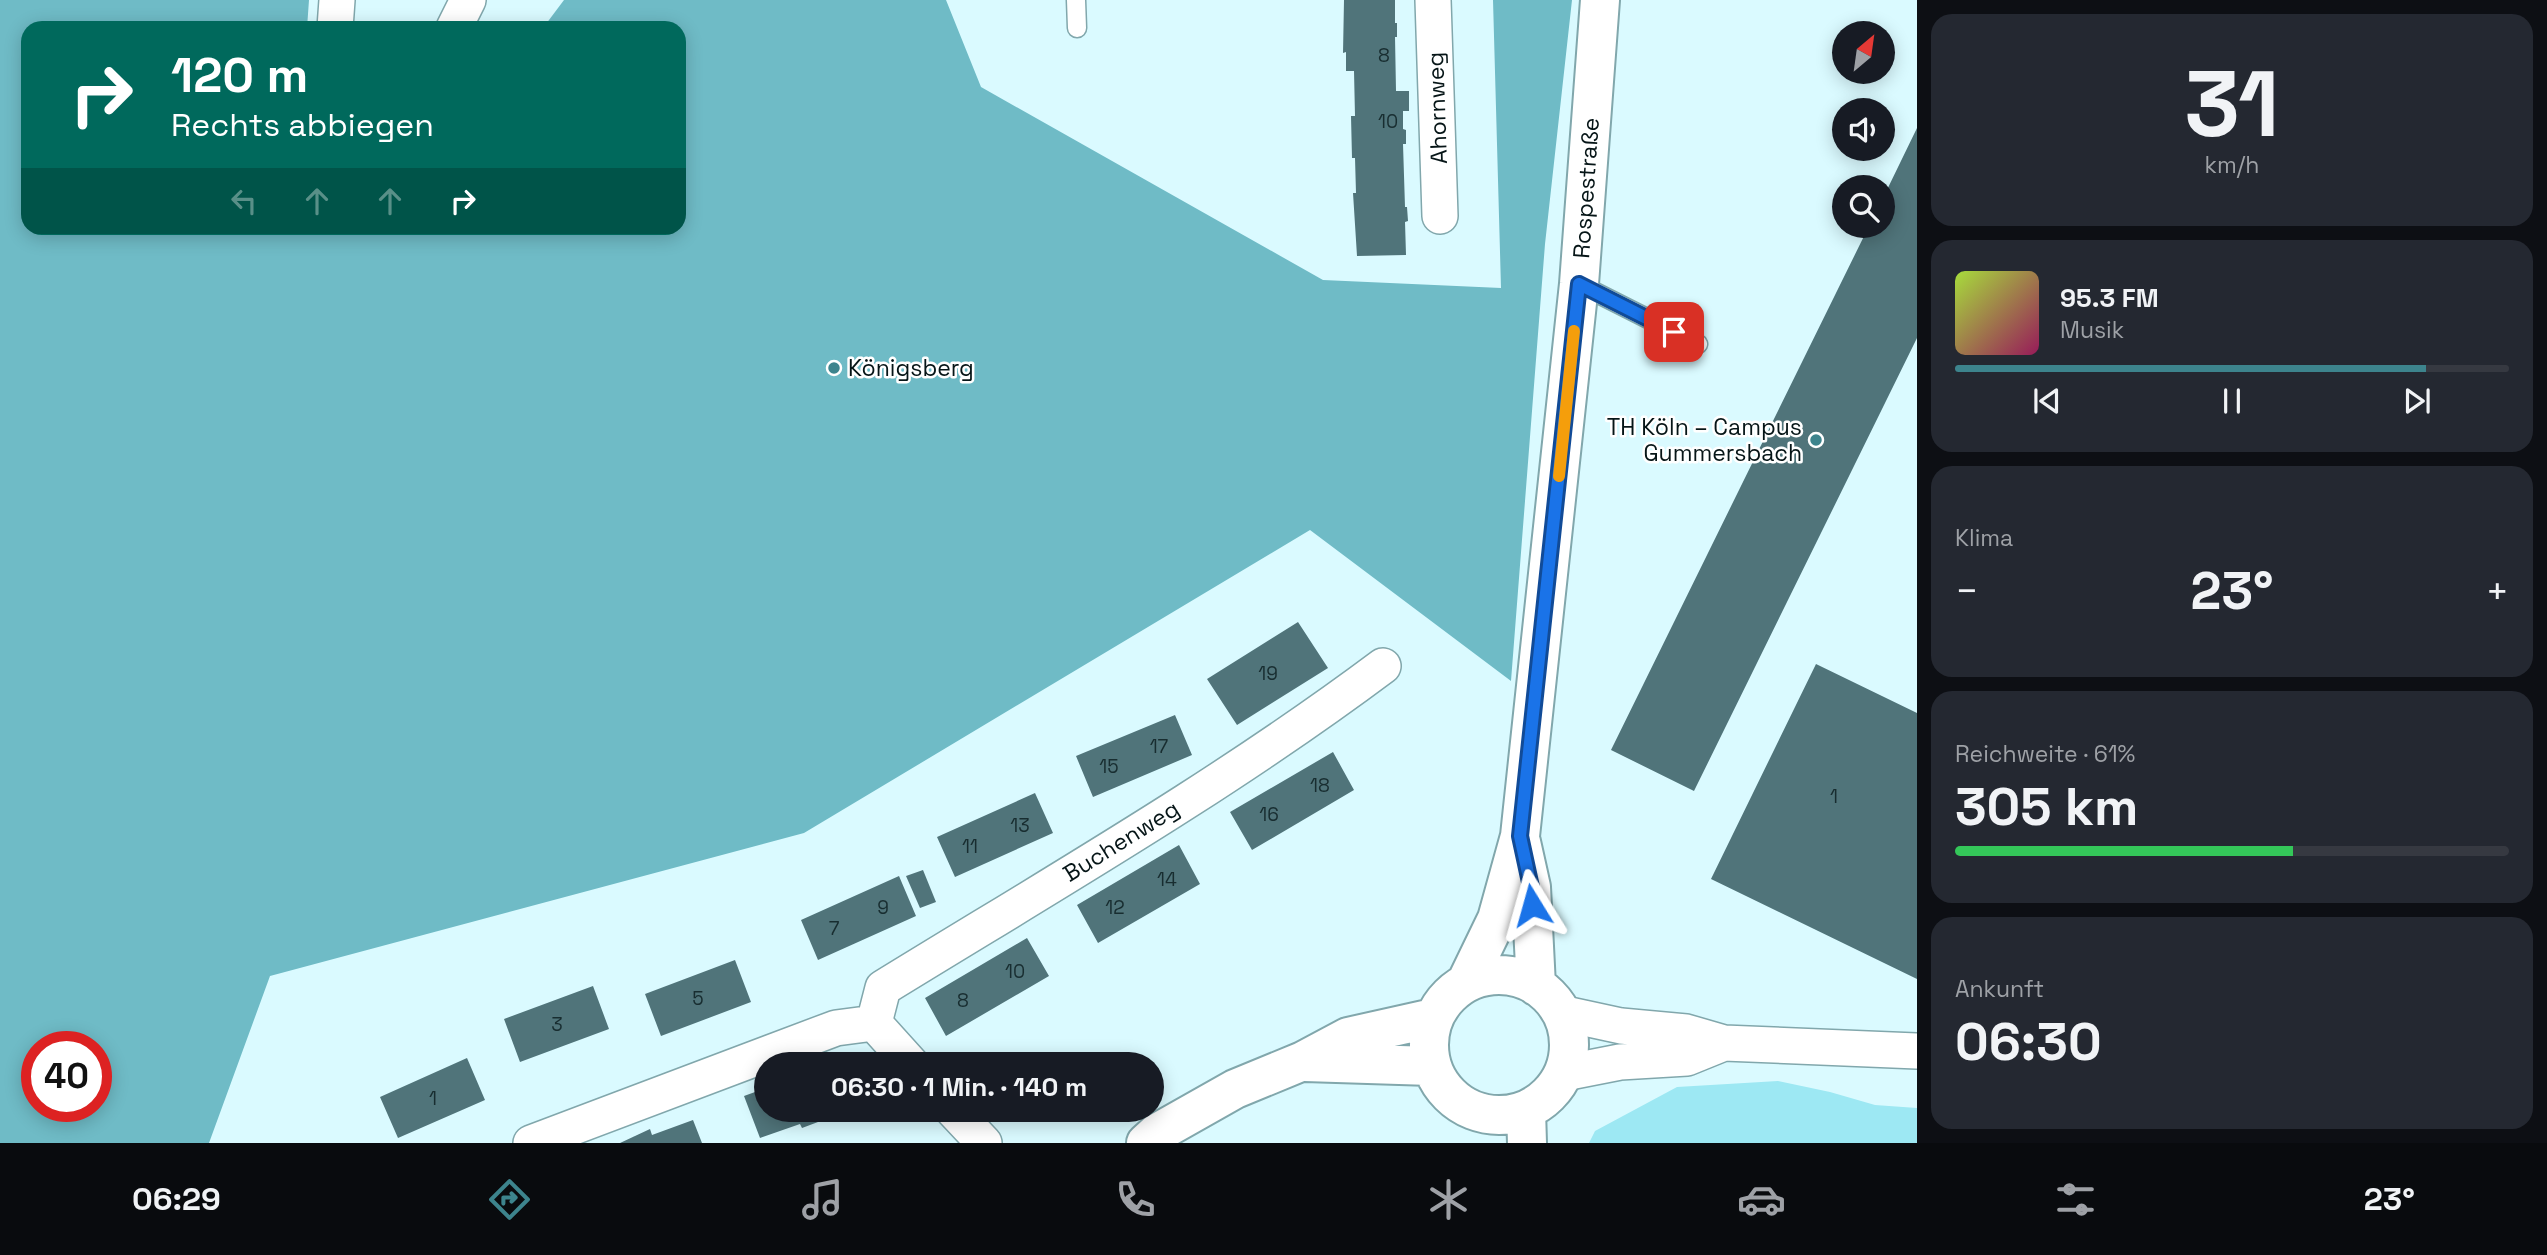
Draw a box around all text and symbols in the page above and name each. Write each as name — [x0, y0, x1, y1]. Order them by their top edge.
north arrow — [1832, 21, 1895, 84]
map controls — [1832, 21, 1895, 238]
house number: 8 — [1378, 43, 1390, 68]
text: 120 m — [171, 44, 308, 106]
text: 31 — [2185, 46, 2279, 163]
icon: right — [56, 49, 147, 140]
street label: Ahornweg — [1420, 51, 1454, 165]
button: sound — [1832, 98, 1895, 161]
text: Rechts abbiegen — [171, 105, 434, 145]
house number: 10 — [1378, 109, 1398, 134]
street label: Rospestraße — [1566, 116, 1606, 260]
text: km/h — [2205, 150, 2259, 180]
button: search — [1832, 175, 1895, 238]
icon: left — [225, 182, 263, 220]
icon: ahead — [298, 182, 336, 220]
icon: ahead — [371, 182, 409, 220]
icon: right — [444, 182, 482, 220]
text: 95.3 FM — [2060, 281, 2159, 315]
pin — [1644, 302, 1704, 362]
icon: arrive — [1655, 313, 1693, 351]
text: Musik — [2060, 315, 2124, 345]
place label: Königsberg — [848, 353, 974, 383]
marker: Königsberg — [826, 360, 842, 376]
icon: previous — [2028, 382, 2066, 420]
icon: pause — [2213, 382, 2251, 420]
icon: next — [2398, 382, 2436, 420]
place label: TH Köln – Campus Gummersbach — [1607, 412, 1802, 468]
marker: TH Köln – Campus Gummersbach — [1808, 432, 1824, 448]
text: Klima — [1955, 523, 2013, 553]
text: 23° — [2191, 558, 2274, 624]
text: − — [1955, 567, 1979, 615]
text: + — [2485, 567, 2509, 615]
house number: 19 — [1258, 661, 1278, 686]
house number: 17 — [1150, 734, 1169, 759]
text: Reichweite · 61% — [1955, 739, 2135, 769]
house number: 15 — [1099, 754, 1119, 779]
house number: 18 — [1310, 773, 1330, 798]
text: 305 km — [1955, 774, 2138, 840]
house number: 1 — [1830, 784, 1838, 809]
street label: Buchenweg — [1057, 793, 1185, 889]
house number: 16 — [1259, 802, 1279, 827]
house number: 13 — [1010, 813, 1030, 838]
house number: 11 — [962, 834, 978, 859]
house number: 14 — [1157, 867, 1177, 892]
position arrow — [1495, 868, 1569, 942]
house number: 9 — [877, 895, 889, 920]
house number: 12 — [1105, 895, 1125, 920]
house number: 7 — [829, 916, 840, 941]
house number: 10 — [1005, 959, 1025, 984]
text: Ankunft — [1955, 974, 2044, 1004]
house number: 5 — [692, 986, 704, 1011]
house number: 8 — [957, 988, 969, 1013]
text: 06:30 — [1955, 1009, 2102, 1075]
house number: 3 — [551, 1012, 563, 1037]
speed limit sign: 40 — [21, 1031, 112, 1122]
text: 06:30 · 1 Min. · 140 m — [831, 1070, 1087, 1104]
house number: 1 — [429, 1086, 437, 1111]
icon: directions — [485, 1175, 534, 1224]
icon: music — [798, 1175, 847, 1224]
icon: phone — [1111, 1175, 1160, 1224]
icon: climate — [1424, 1175, 1473, 1224]
icon: car — [1737, 1175, 1786, 1224]
icon: filters — [2051, 1175, 2100, 1224]
text: 06:29 — [132, 1179, 221, 1219]
text: 23° — [2364, 1179, 2415, 1219]

